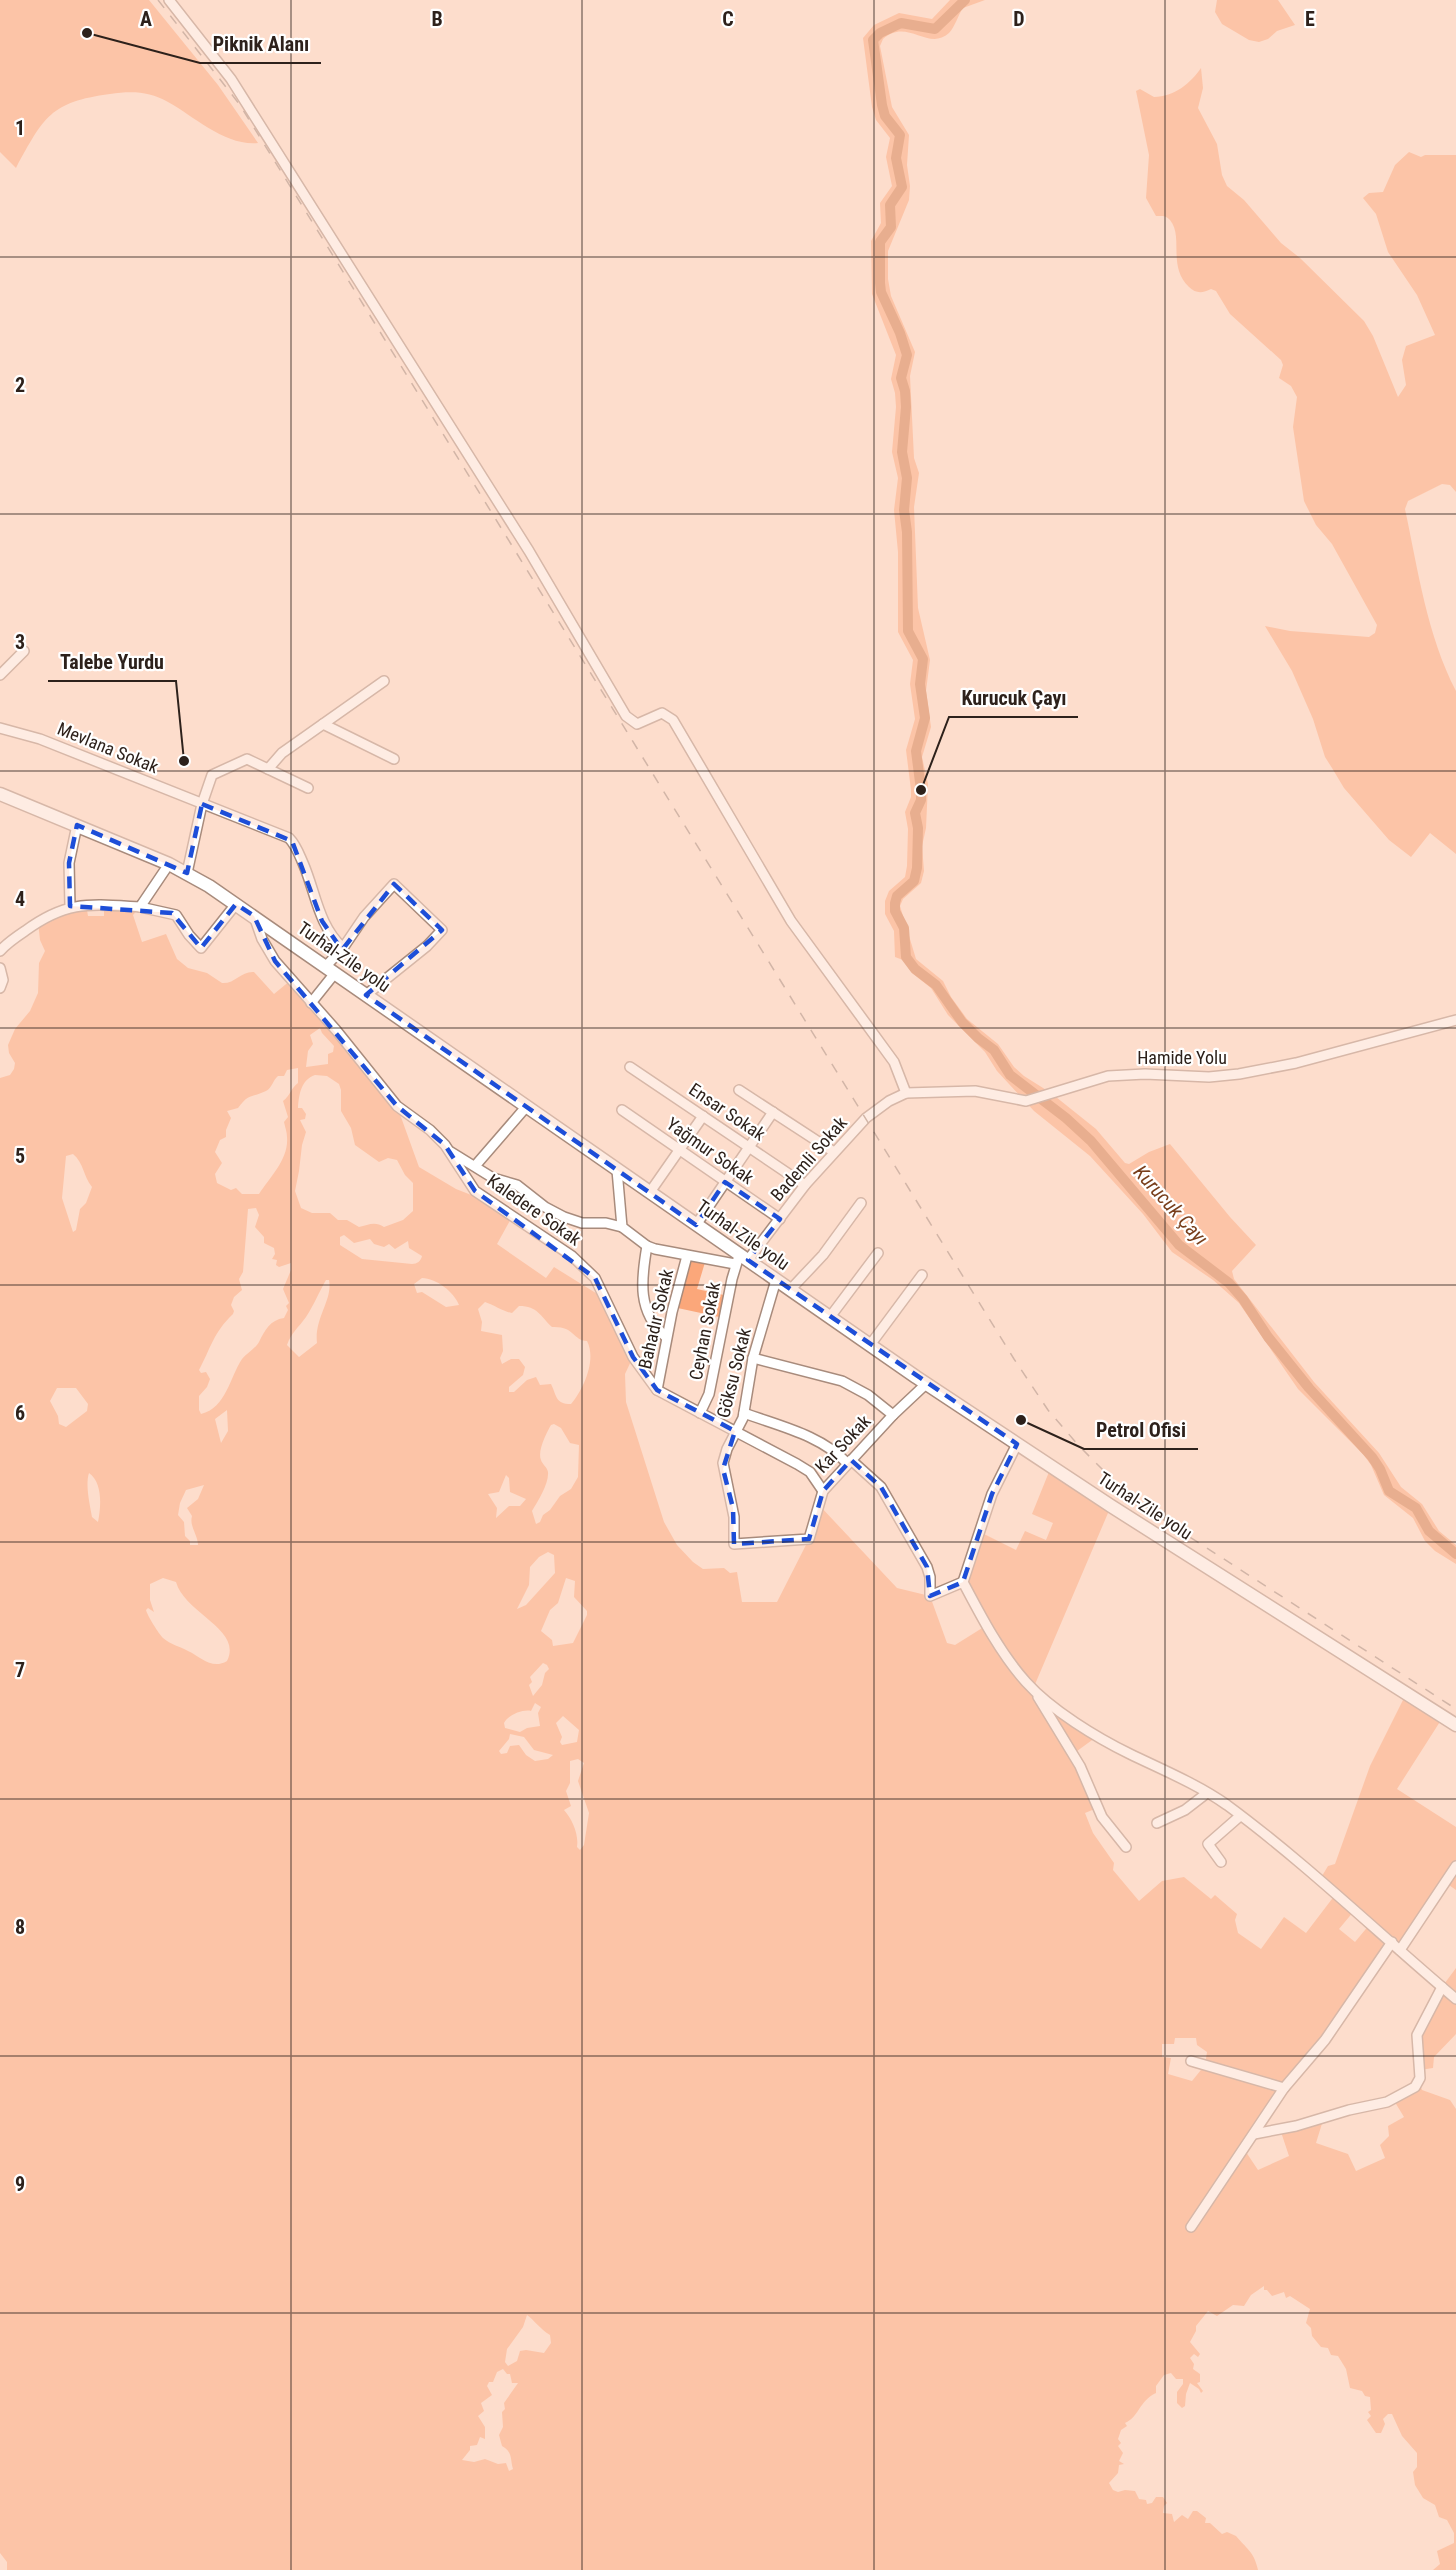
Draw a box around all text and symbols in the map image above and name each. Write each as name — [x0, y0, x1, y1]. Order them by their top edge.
text: A — [140, 7, 152, 31]
text: B — [431, 7, 443, 31]
text: C — [722, 7, 734, 31]
text: D — [1013, 7, 1025, 31]
text: E — [1305, 7, 1315, 31]
callout: Piknik Alanı — [200, 25, 321, 63]
text: Piknik Alanı — [213, 32, 309, 56]
text: 1 — [15, 116, 25, 140]
text: 2 — [15, 373, 25, 397]
text: 3 — [15, 630, 25, 654]
callout: Talebe Yurdu — [48, 643, 176, 681]
text: Talebe Yurdu — [60, 650, 164, 674]
callout: Kurucuk Çayı — [949, 679, 1078, 717]
text: Kurucuk Çayı — [961, 686, 1067, 710]
street label: Mevlana Sokak — [55, 718, 162, 777]
text: 4 — [15, 887, 25, 911]
street label: Turhal-Zile yolu — [294, 917, 395, 996]
street label: Hamide Yolu — [1137, 1047, 1227, 1068]
street label: Ensar Sokak — [685, 1078, 769, 1145]
street label: Bademli Sokak — [766, 1112, 851, 1205]
street label: Yağmur Sokak — [663, 1113, 758, 1188]
text: 5 — [15, 1144, 25, 1168]
water label: Kurucuk Çayı — [1129, 1160, 1213, 1250]
street label: Kaledere Sokak — [483, 1170, 585, 1250]
street label: Turhal-Zile yolu — [693, 1195, 794, 1274]
street label: Bahadır Sokak — [634, 1267, 677, 1371]
street label: Ceyhan Sokak — [685, 1280, 724, 1382]
street label: Göksu Sokak — [712, 1326, 755, 1420]
text: 6 — [15, 1401, 25, 1425]
street label: Kar Sokak — [811, 1410, 875, 1477]
callout: Petrol Ofisi — [1084, 1411, 1198, 1449]
text: Petrol Ofisi — [1096, 1418, 1186, 1442]
street label: Turhal-Zile yolu — [1094, 1467, 1196, 1544]
text: 7 — [15, 1658, 25, 1682]
text: 8 — [15, 1915, 25, 1939]
text: 9 — [15, 2172, 25, 2196]

